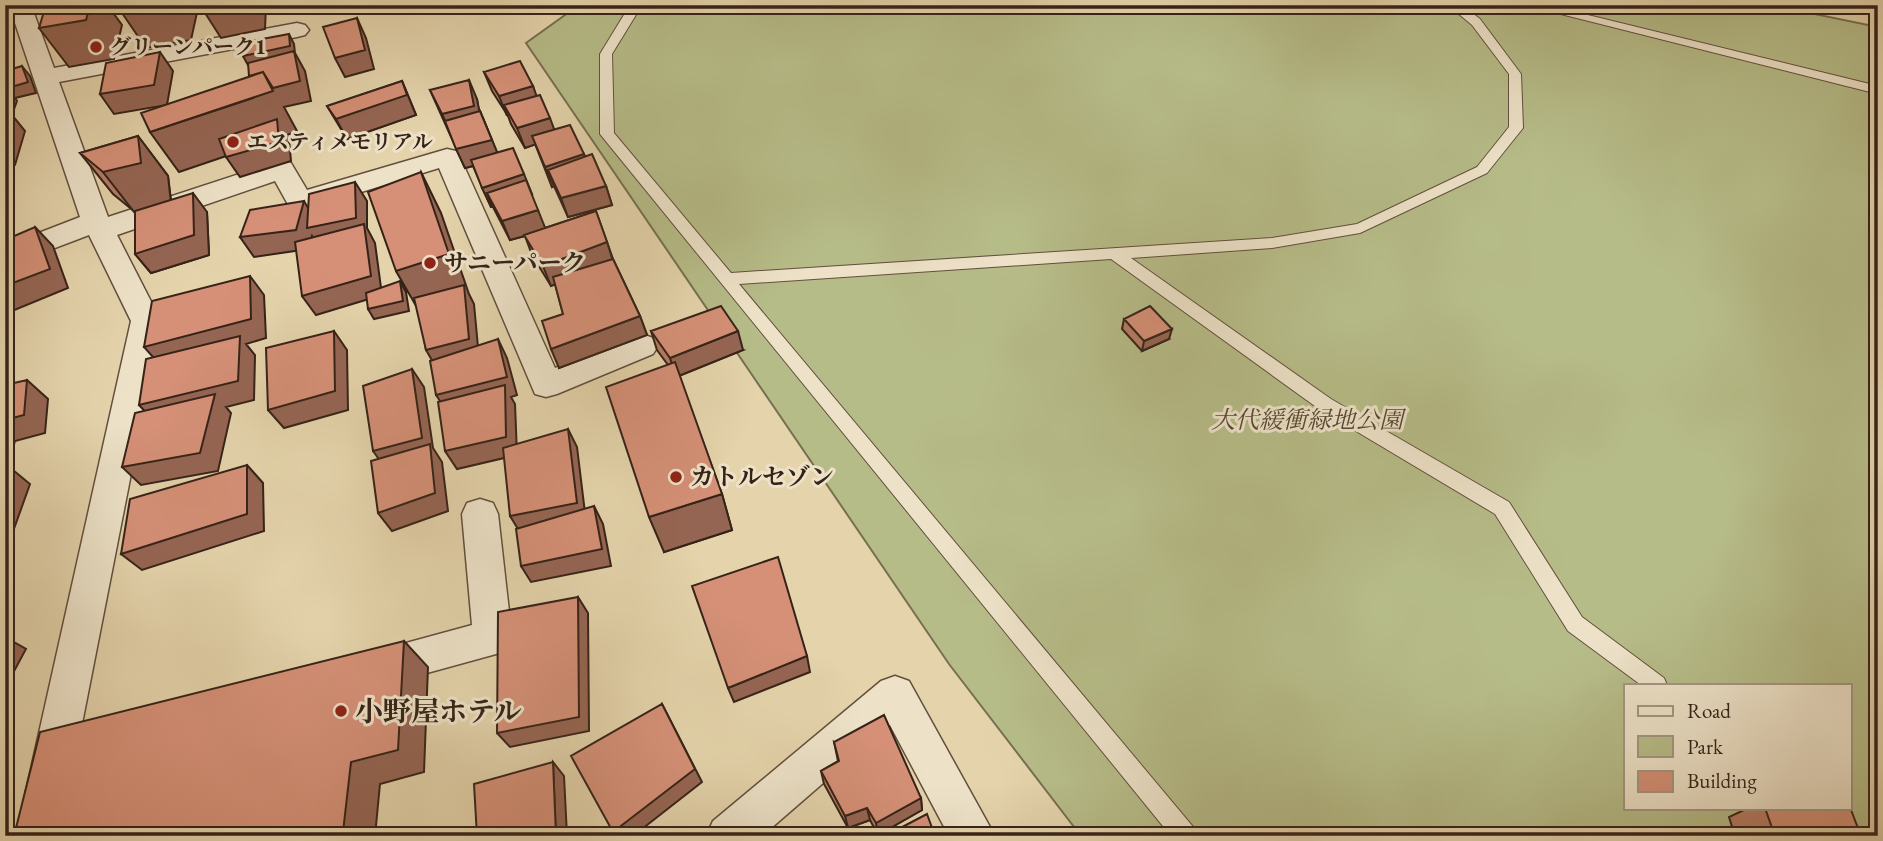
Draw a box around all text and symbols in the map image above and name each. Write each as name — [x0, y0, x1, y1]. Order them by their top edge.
place label: グリーンパーク1 — [110, 33, 266, 60]
marker: グリーンパーク1 — [88, 39, 104, 55]
place label: エスティメモリアル — [247, 128, 433, 155]
marker: エスティメモリアル — [225, 134, 241, 150]
place label: サニーパーク — [444, 247, 586, 278]
marker: サニーパーク — [422, 255, 438, 271]
park label: 大代緩衝緑地公園 — [1211, 404, 1407, 435]
place label: カトルセゾン — [690, 461, 834, 492]
marker: カトルセゾン — [668, 469, 684, 485]
legend — [1624, 684, 1852, 810]
place label: 小野屋ホテル — [355, 693, 522, 729]
text: Road — [1687, 697, 1731, 724]
marker: 小野屋ホテル — [333, 703, 349, 719]
text: Park — [1687, 733, 1724, 760]
text: Building — [1687, 767, 1757, 794]

